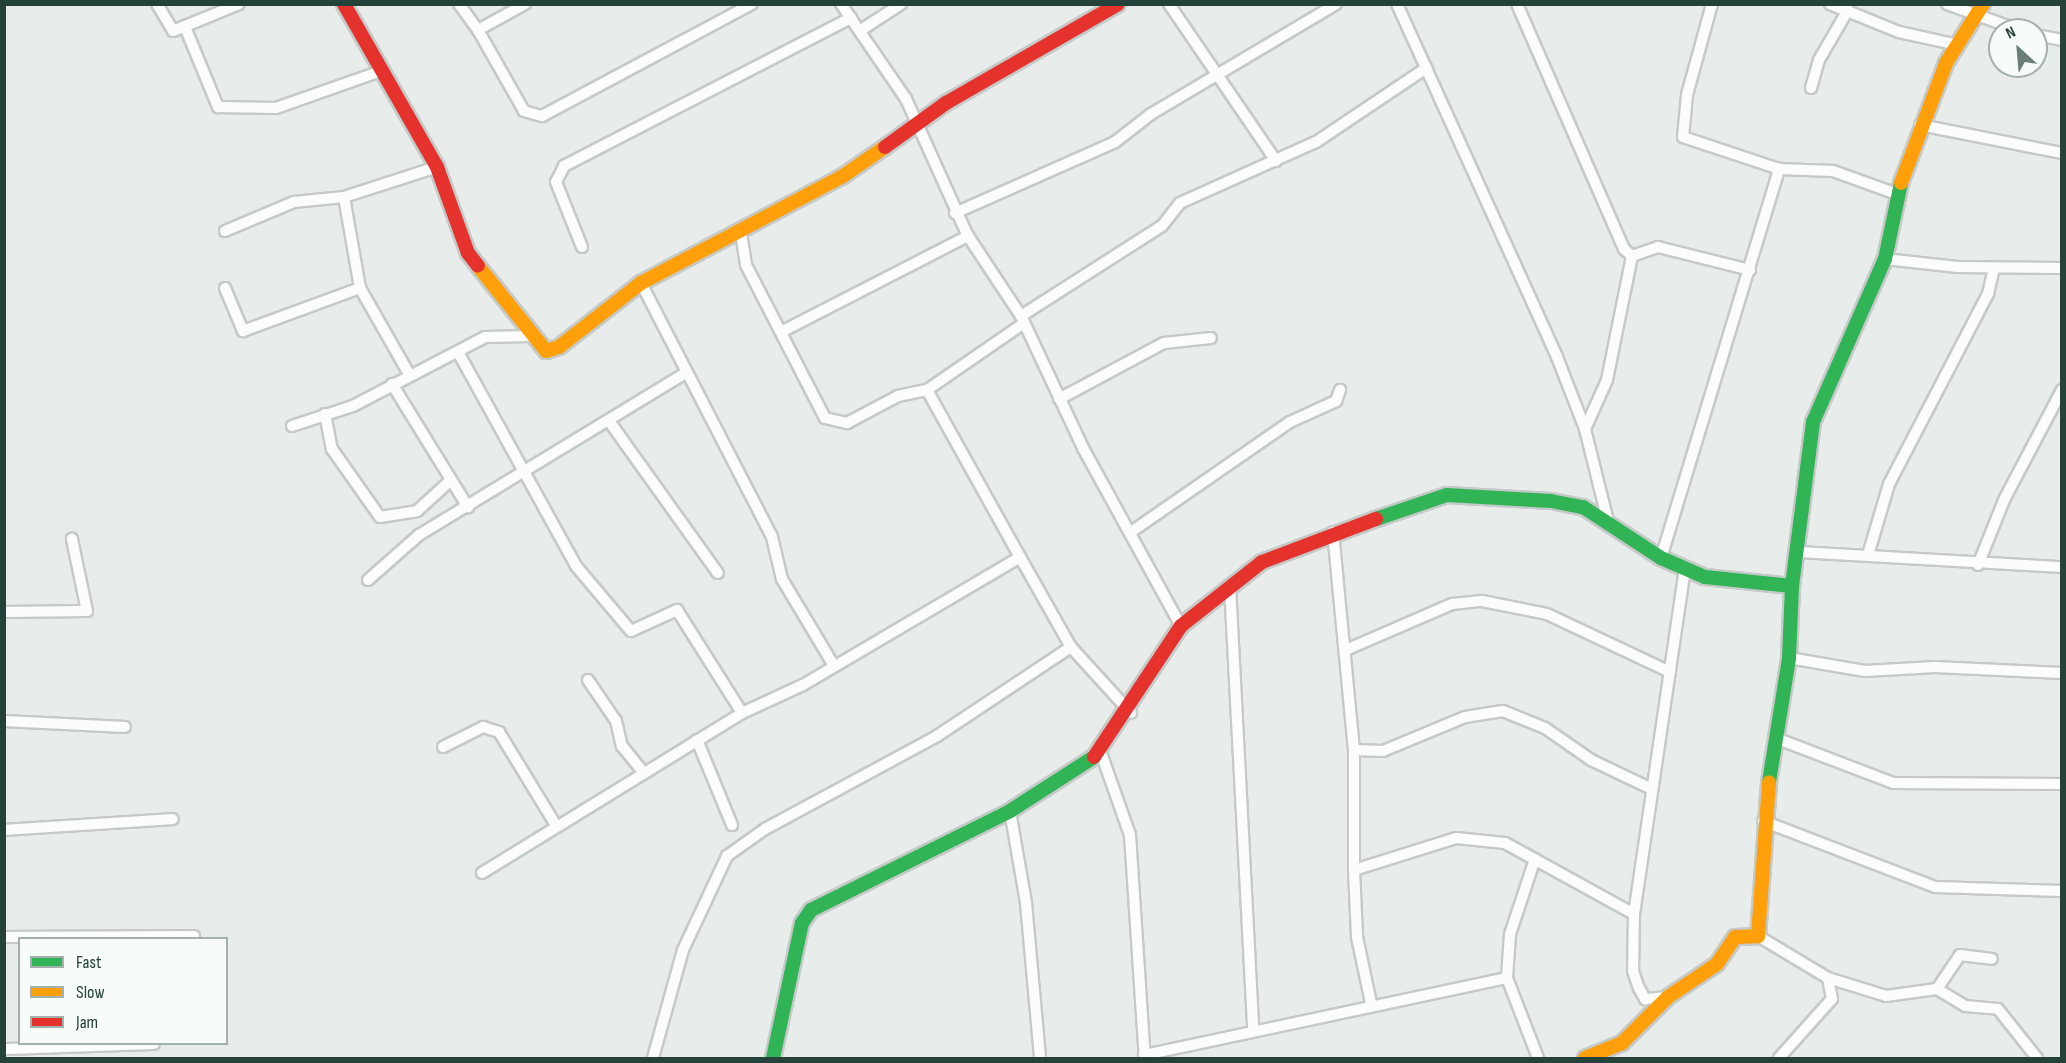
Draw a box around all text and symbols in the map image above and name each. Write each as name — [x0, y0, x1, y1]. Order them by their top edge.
north arrow — [1988, 18, 2048, 78]
text: N — [2003, 23, 2019, 44]
legend — [18, 937, 228, 1045]
text: Fast — [76, 952, 101, 973]
text: Slow — [76, 982, 105, 1003]
text: Jam — [76, 1012, 98, 1033]

